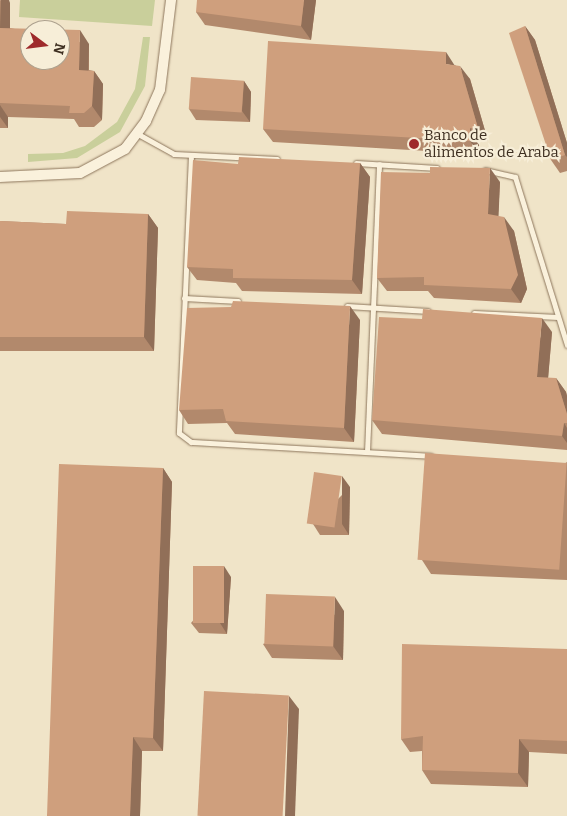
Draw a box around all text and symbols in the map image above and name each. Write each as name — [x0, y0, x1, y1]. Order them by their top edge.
north arrow — [20, 20, 70, 70]
text: N — [49, 41, 69, 56]
place label: Banco de alimentos de Araba — [424, 126, 559, 161]
marker: Banco de alimentos de Araba — [408, 138, 420, 150]

